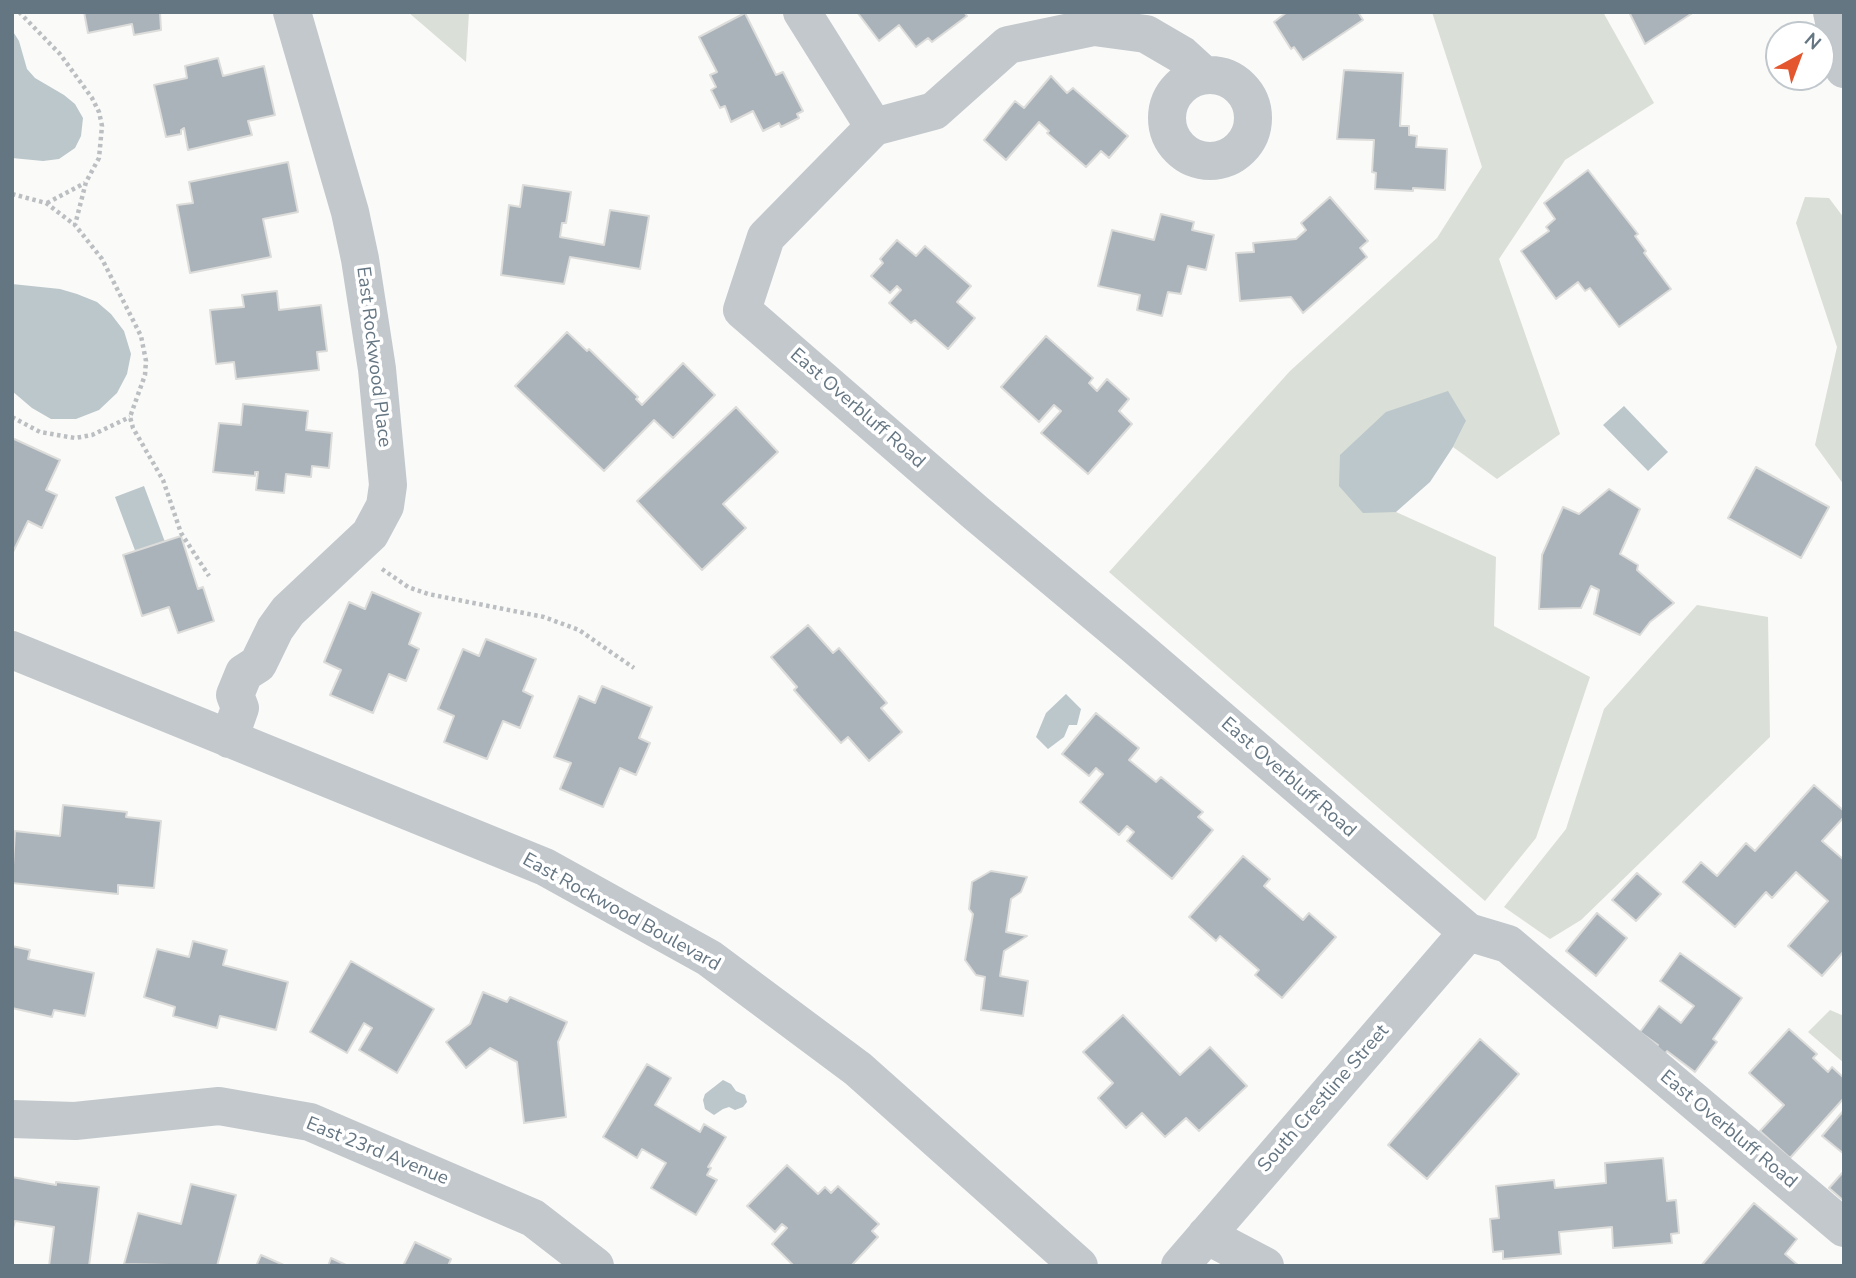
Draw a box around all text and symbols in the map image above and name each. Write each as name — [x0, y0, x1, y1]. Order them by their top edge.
north arrow — [1765, 21, 1835, 91]
text: N — [1799, 27, 1826, 56]
street label: East Rockwood Place — [351, 265, 395, 449]
street label: East Overbluff Road — [785, 344, 929, 474]
street label: East Overbluff Road — [1216, 713, 1360, 843]
street label: East Rockwood Boulevard — [518, 849, 724, 977]
street label: South Crestline Street — [1254, 1021, 1394, 1177]
street label: East Overbluff Road — [1655, 1066, 1801, 1194]
street label: East 23rd Avenue — [302, 1113, 452, 1191]

